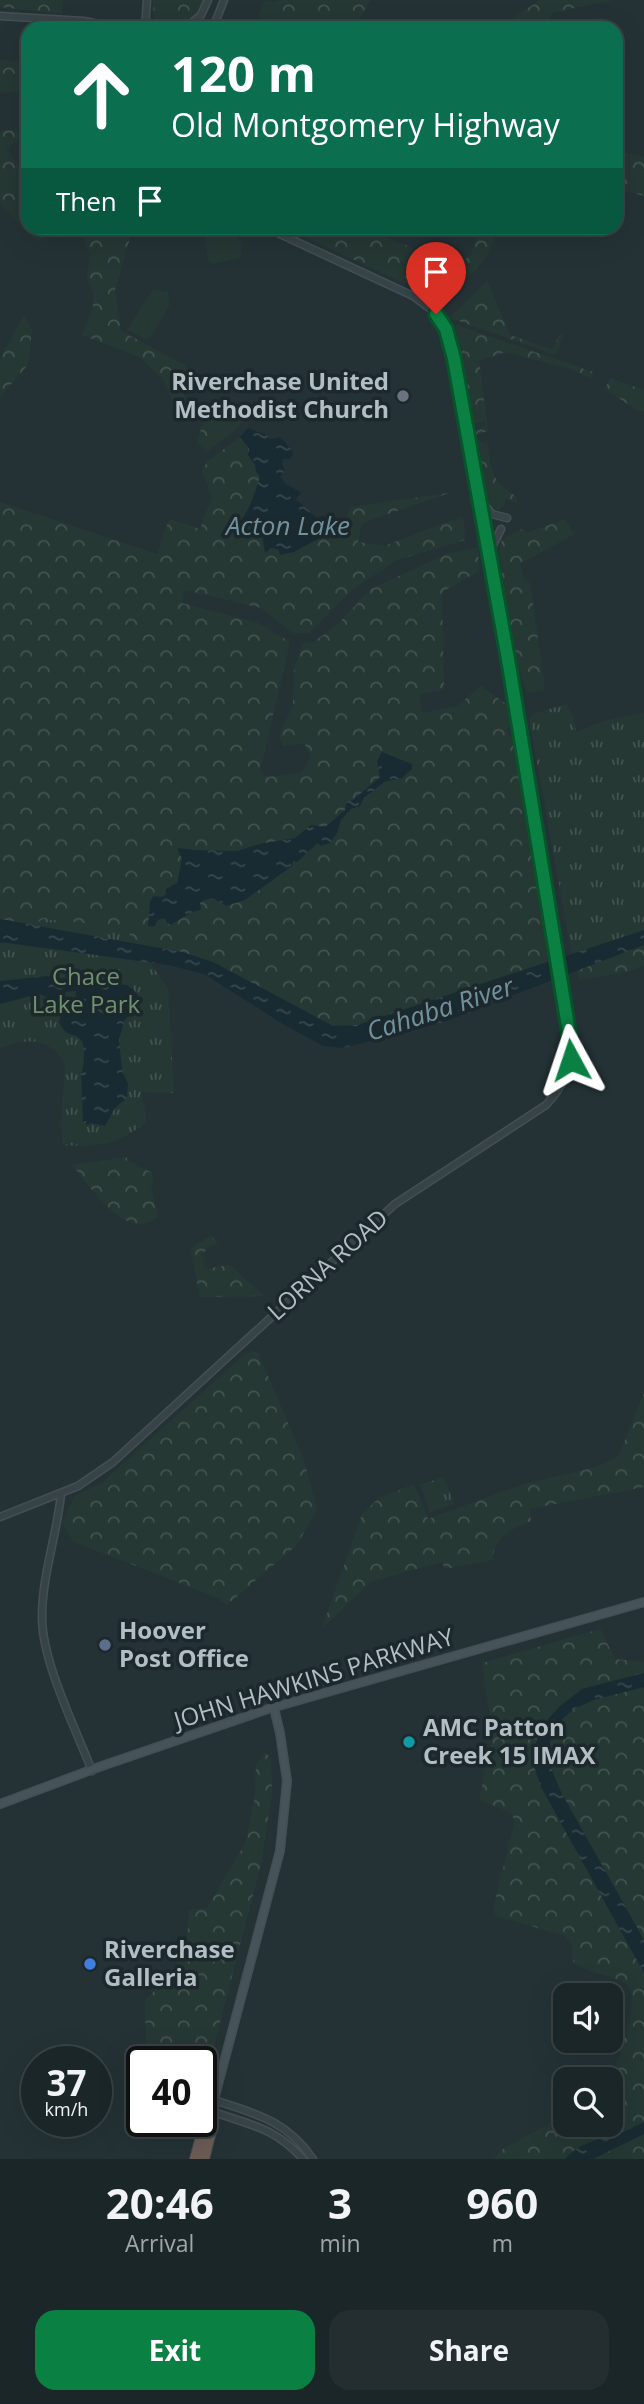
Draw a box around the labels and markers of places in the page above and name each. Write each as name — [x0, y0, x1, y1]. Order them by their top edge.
pin — [406, 242, 466, 314]
place label: Riverchase United Methodist Church — [171, 364, 389, 425]
marker: Riverchase United Methodist Church — [395, 388, 411, 404]
place label: Hoover Post Office — [119, 1613, 249, 1674]
marker: Hoover Post Office — [97, 1637, 113, 1653]
place label: AMC Patton Creek 15 IMAX — [423, 1710, 596, 1771]
marker: AMC Patton Creek 15 IMAX — [401, 1734, 417, 1750]
place label: Riverchase Galleria — [104, 1932, 235, 1993]
marker: Riverchase Galleria — [82, 1956, 98, 1972]

